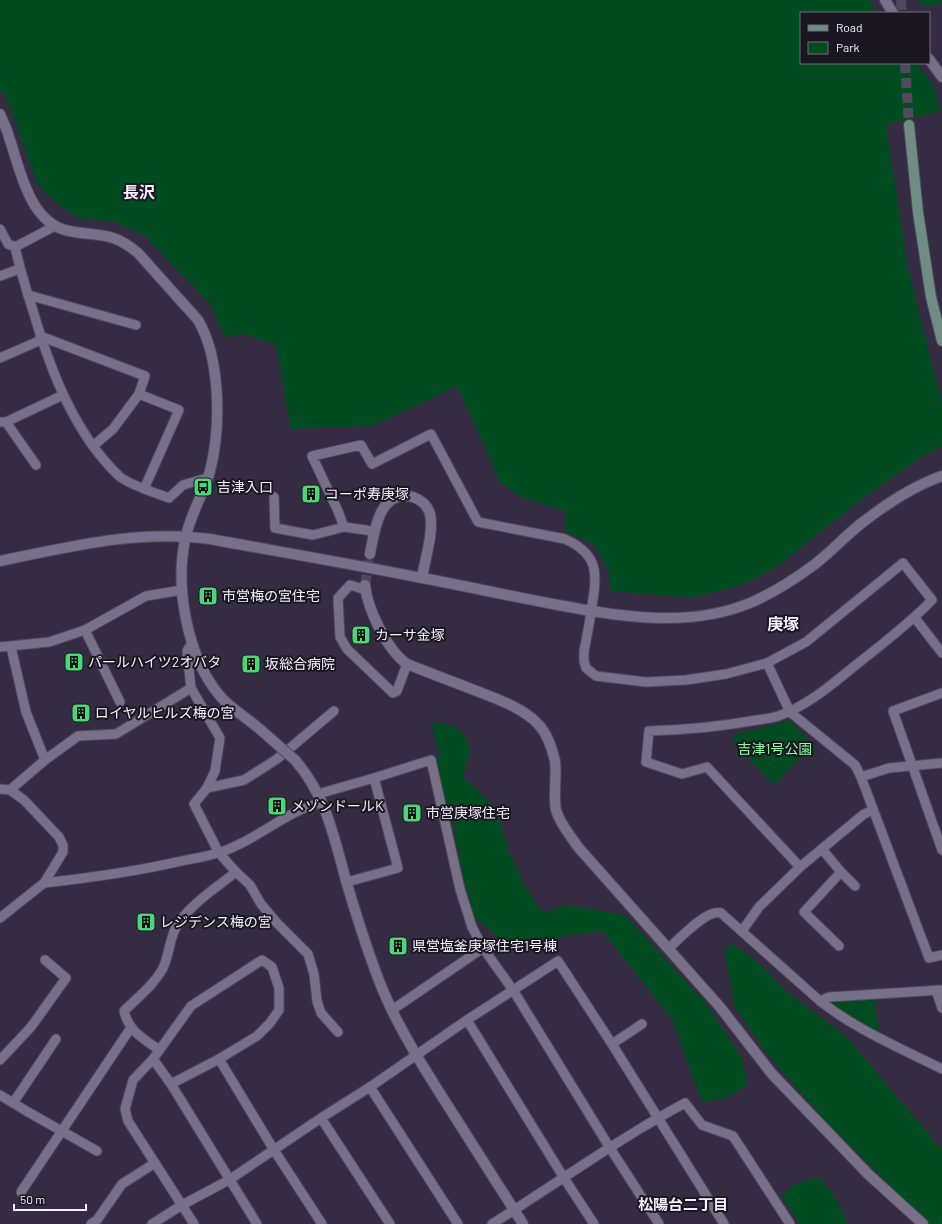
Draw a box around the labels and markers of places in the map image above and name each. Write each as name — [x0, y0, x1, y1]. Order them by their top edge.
bus stop icon: 吉津入口 — [192, 476, 214, 498]
place label: 吉津入口 — [217, 478, 273, 495]
building icon: コーポ寿庚塚 — [300, 483, 322, 505]
place label: コーポ寿庚塚 — [325, 485, 409, 502]
building icon: 市営梅の宮住宅 — [197, 585, 219, 607]
place label: 市営梅の宮住宅 — [222, 587, 320, 604]
building icon: カーサ金塚 — [350, 624, 372, 646]
place label: カーサ金塚 — [375, 626, 445, 643]
building icon: パールハイツ2オバタ — [63, 651, 85, 673]
place label: パールハイツ2オバタ — [88, 653, 221, 670]
building icon: 坂総合病院 — [240, 653, 262, 675]
place label: 坂総合病院 — [265, 655, 335, 672]
building icon: ロイヤルヒルズ梅の宮 — [70, 702, 92, 724]
place label: ロイヤルヒルズ梅の宮 — [95, 704, 235, 721]
building icon: メゾンドールK — [266, 795, 288, 817]
place label: メゾンドールK — [291, 797, 384, 814]
building icon: 市営庚塚住宅 — [401, 802, 423, 824]
place label: 市営庚塚住宅 — [426, 804, 510, 821]
building icon: レジデンス梅の宮 — [135, 911, 157, 933]
place label: レジデンス梅の宮 — [160, 913, 272, 930]
building icon: 県営塩釜庚塚住宅1号棟 — [387, 935, 409, 957]
place label: 県営塩釜庚塚住宅1号棟 — [412, 937, 557, 954]

